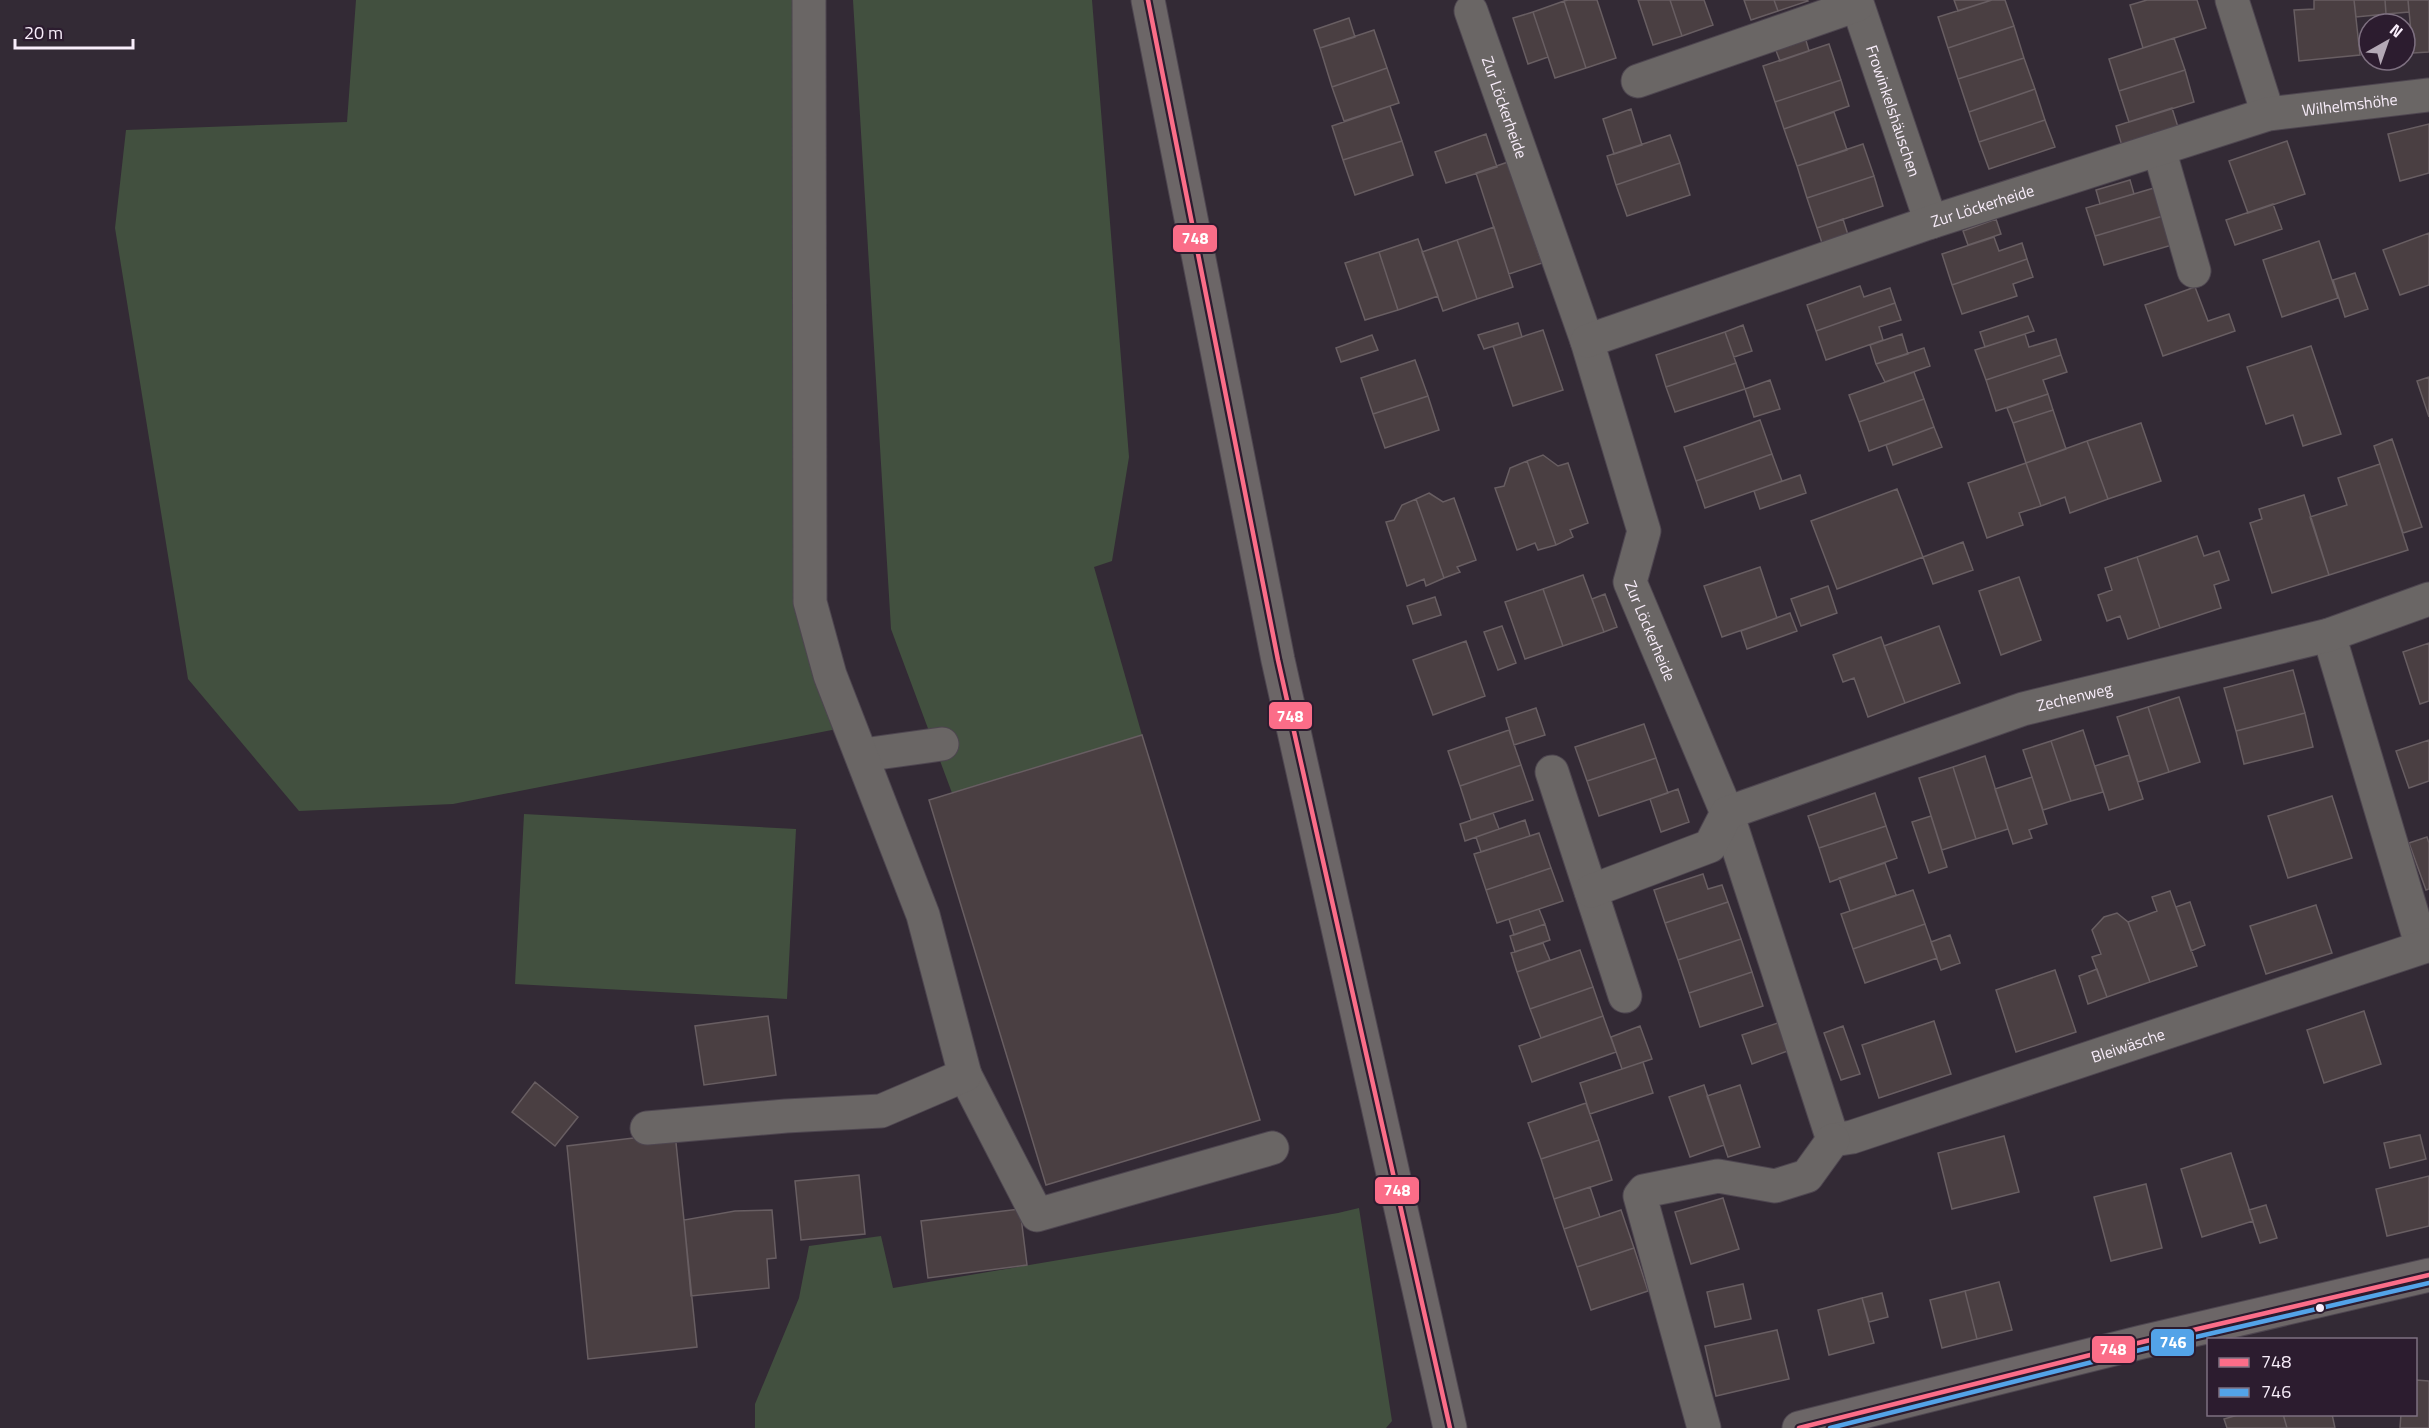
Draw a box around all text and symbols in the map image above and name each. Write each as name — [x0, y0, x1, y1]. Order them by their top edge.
scale bar — [15, 12, 134, 50]
north arrow — [2357, 12, 2417, 72]
text: N — [2385, 18, 2409, 43]
text: 20 m — [24, 19, 63, 46]
street label: Frowinkelshäuschen — [1860, 42, 1927, 180]
street label: Zur Löckerheide — [1476, 53, 1534, 162]
street label: Wilhelmshöhe — [2300, 87, 2399, 122]
street label: Zur Löckerheide — [1928, 178, 2037, 233]
line badge: 748 — [1172, 224, 1218, 253]
text: 748 — [1182, 226, 1208, 250]
street label: Zur Löckerheide — [1619, 577, 1682, 685]
street label: Zechenweg — [2034, 676, 2115, 717]
line badge: 748 — [1268, 701, 1313, 730]
text: 748 — [1277, 704, 1303, 728]
street label: Bleiwäsche — [2088, 1022, 2168, 1069]
line badge: 748 — [1374, 1176, 1420, 1205]
text: 748 — [1384, 1178, 1410, 1202]
unlabelled marker — [2314, 1302, 2326, 1314]
line badge: 746 — [2150, 1328, 2195, 1357]
text: 746 — [2160, 1330, 2186, 1354]
line badge: 748 — [2091, 1335, 2136, 1364]
text: 748 — [2100, 1337, 2126, 1361]
legend — [2207, 1338, 2417, 1416]
text: 748 — [2261, 1348, 2291, 1375]
text: 746 — [2261, 1378, 2291, 1405]

